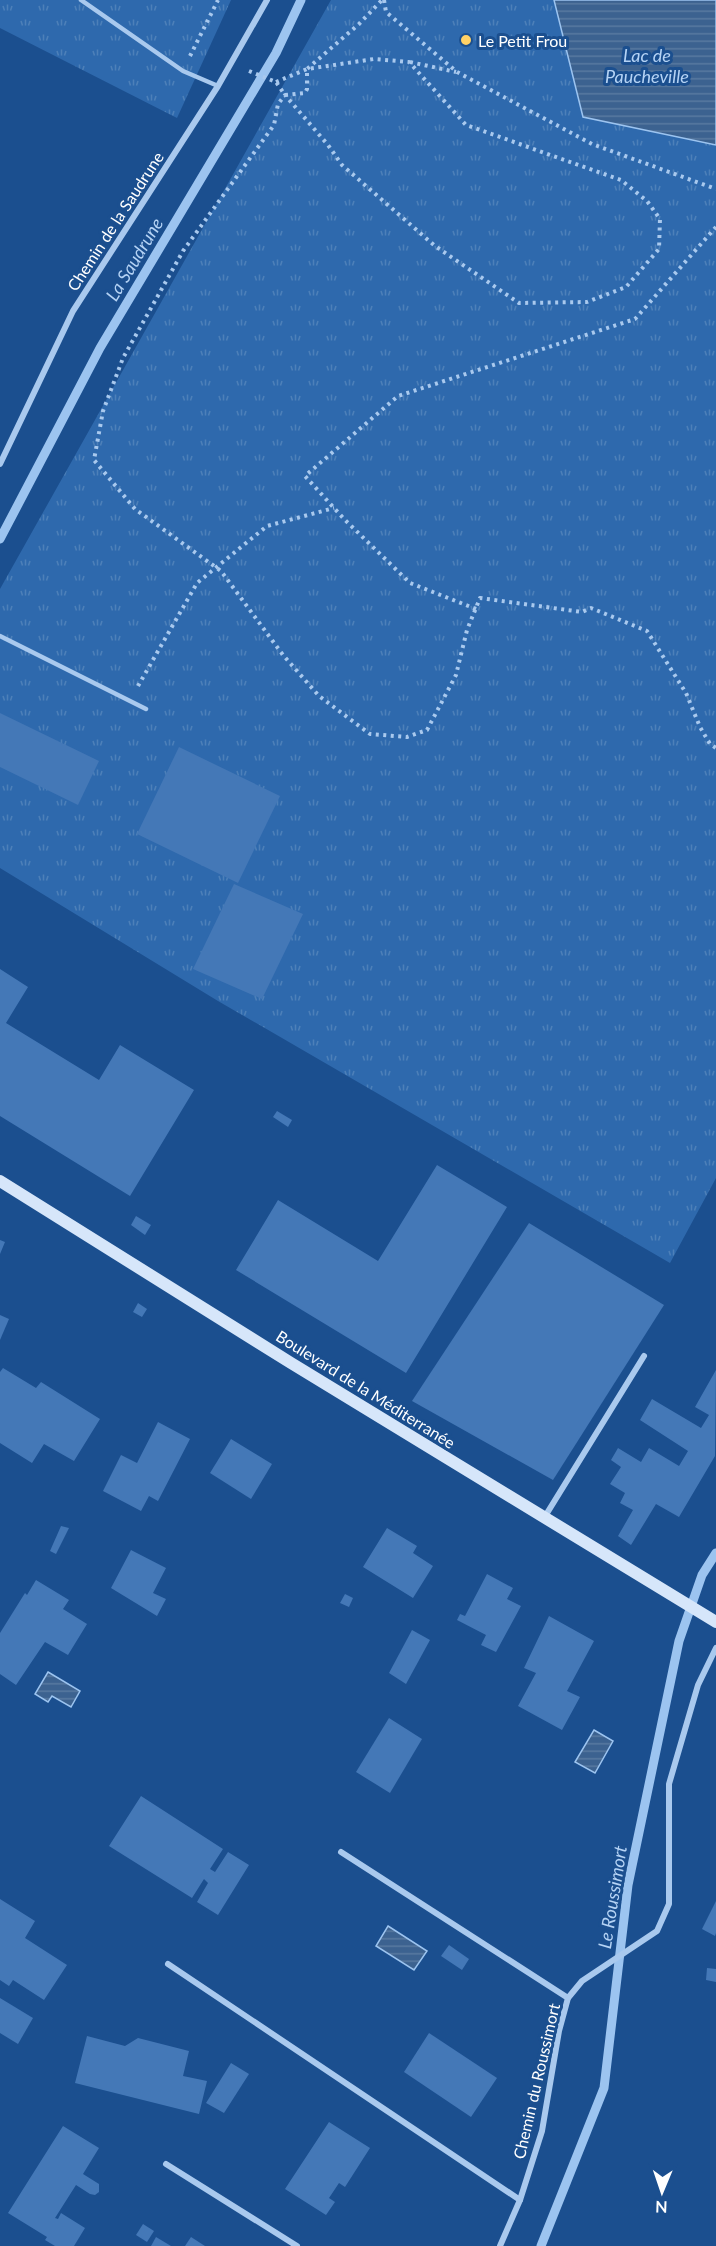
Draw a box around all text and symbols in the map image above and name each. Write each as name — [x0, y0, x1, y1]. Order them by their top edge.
place label: Le Petit Frou — [478, 31, 567, 50]
marker: Le Petit Frou — [459, 33, 473, 47]
water label: Lac de Paucheville — [605, 44, 689, 87]
street label: Chemin de la Saudrune — [63, 148, 167, 294]
water label: La Saudrune — [101, 214, 167, 304]
street label: Boulevard de la Méditerranée — [273, 1326, 459, 1452]
water label: Le Roussimort — [593, 1843, 631, 1950]
street label: Chemin du Roussimort — [509, 2001, 563, 2161]
north arrow — [632, 2162, 692, 2222]
text: N — [655, 2198, 668, 2217]

